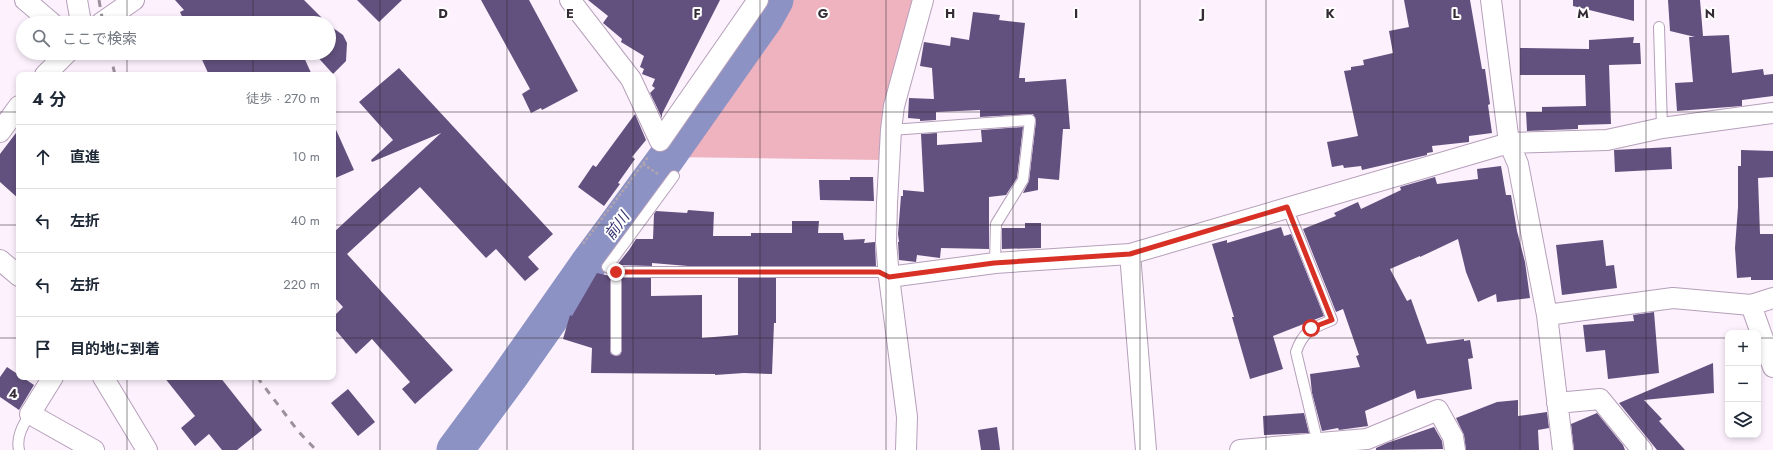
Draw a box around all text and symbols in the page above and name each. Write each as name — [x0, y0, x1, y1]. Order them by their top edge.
text: D — [438, 4, 448, 23]
text: E — [566, 4, 574, 23]
text: F — [693, 4, 701, 23]
text: G — [818, 4, 829, 23]
text: H — [945, 4, 955, 23]
text: I — [1074, 4, 1078, 23]
text: J — [1198, 4, 1205, 23]
text: K — [1325, 4, 1335, 23]
text: L — [1453, 4, 1460, 23]
text: M — [1577, 4, 1589, 23]
text: N — [1705, 4, 1715, 23]
search box — [16, 16, 336, 60]
icon: search — [30, 27, 52, 49]
text: ここで検索 — [62, 28, 137, 50]
text: 4 分 — [32, 87, 66, 111]
text: 徒歩 · 270 m — [246, 89, 320, 108]
icon: ahead — [32, 146, 54, 168]
text: 直進 — [70, 146, 100, 168]
text: 10 m — [292, 147, 320, 166]
water label: 前川 — [599, 206, 636, 245]
icon: left — [32, 210, 54, 232]
text: 左折 — [70, 210, 100, 232]
text: 40 m — [291, 211, 320, 230]
route end — [607, 263, 625, 281]
icon: left — [32, 274, 54, 296]
text: 左折 — [70, 274, 100, 296]
text: 220 m — [283, 275, 320, 294]
route start — [1302, 319, 1320, 337]
map controls — [1725, 330, 1761, 438]
button: + — [1725, 330, 1761, 366]
icon: arrive — [32, 338, 54, 360]
text: 目的地に到着 — [70, 338, 160, 360]
button: − — [1725, 366, 1761, 402]
text: 4 — [8, 384, 18, 403]
button: layers — [1725, 402, 1761, 438]

